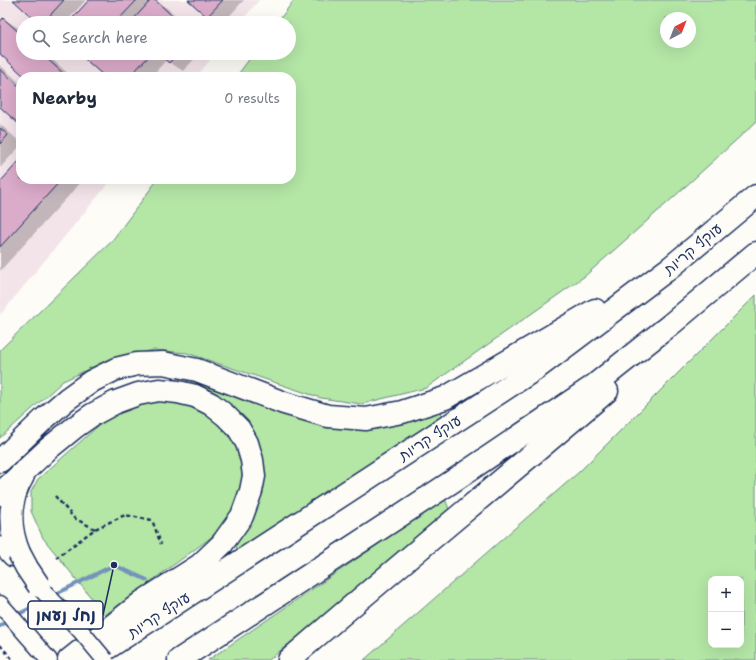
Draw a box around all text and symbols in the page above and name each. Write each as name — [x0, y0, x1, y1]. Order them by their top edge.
north arrow — [660, 12, 696, 48]
search box — [16, 16, 296, 60]
icon: search — [30, 27, 52, 49]
text: Search here — [62, 28, 148, 48]
text: Nearby — [32, 87, 97, 109]
text: 0 results — [224, 90, 280, 107]
street label: עוקף קריות — [659, 219, 727, 280]
street label: עוקף קריות — [394, 410, 465, 466]
map controls — [708, 576, 744, 648]
button: + — [708, 576, 744, 612]
street label: עוקף קריות — [123, 587, 194, 643]
callout: נחל נעמן — [28, 601, 103, 629]
text: נחל נעמן — [36, 605, 96, 626]
button: − — [708, 612, 744, 648]

